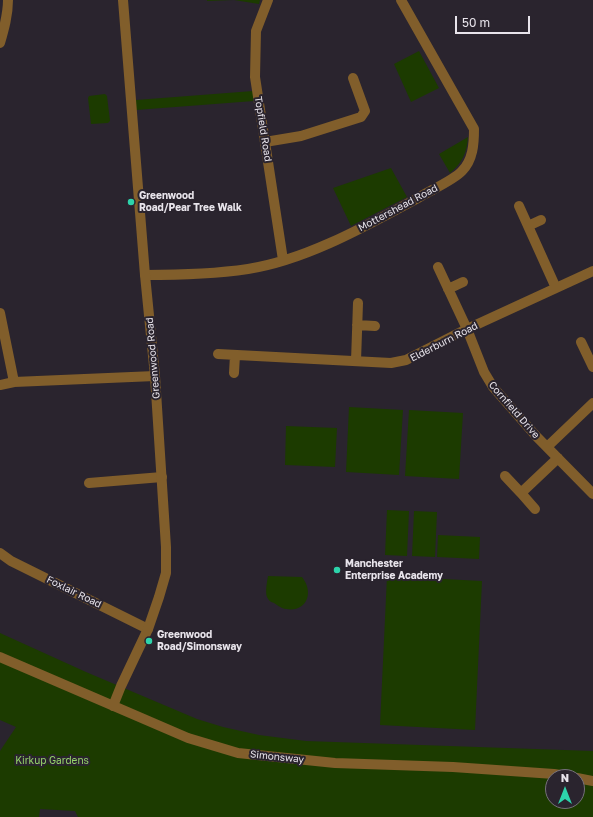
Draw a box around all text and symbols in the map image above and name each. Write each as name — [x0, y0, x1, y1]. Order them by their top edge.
scale bar — [457, 8, 532, 34]
text: 50 m — [462, 15, 490, 30]
street label: Topfield Road — [252, 96, 274, 162]
street label: Mottershead Road — [356, 182, 440, 234]
place label: Greenwood Road/Pear Tree Walk — [139, 190, 242, 214]
marker: Greenwood Road/Pear Tree Walk — [126, 197, 136, 207]
street label: Greenwood Road — [143, 317, 163, 399]
street label: Elderburn Road — [408, 320, 480, 364]
street label: Cornfield Drive — [486, 379, 542, 441]
place label: Manchester Enterprise Academy — [345, 558, 443, 582]
marker: Manchester Enterprise Academy — [332, 565, 342, 575]
street label: Foxlair Road — [45, 574, 103, 610]
place label: Greenwood Road/Simonsway — [157, 629, 242, 652]
marker: Greenwood Road/Simonsway — [144, 636, 154, 646]
street label: Simonsway — [249, 748, 305, 766]
park label: Kirkup Gardens — [15, 755, 89, 767]
north arrow — [545, 769, 585, 809]
text: N — [561, 771, 569, 784]

